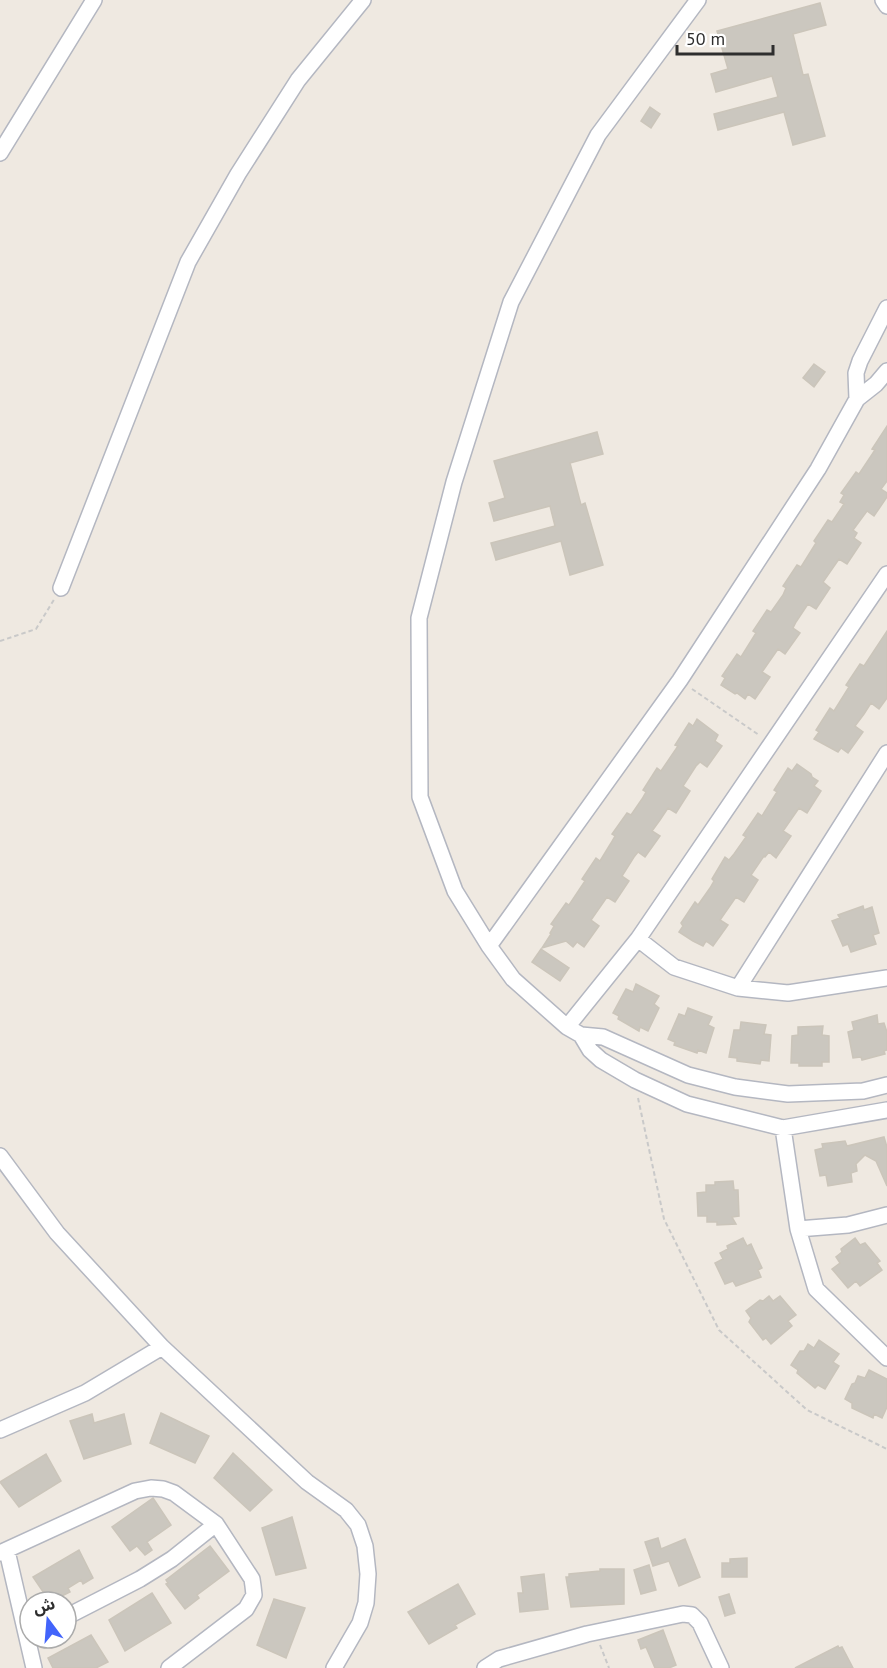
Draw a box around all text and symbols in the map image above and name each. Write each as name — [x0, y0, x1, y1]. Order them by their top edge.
scale bar — [677, 18, 773, 56]
text: 50 m — [686, 27, 725, 50]
north arrow — [18, 1590, 78, 1650]
text: ش — [31, 1593, 57, 1618]

